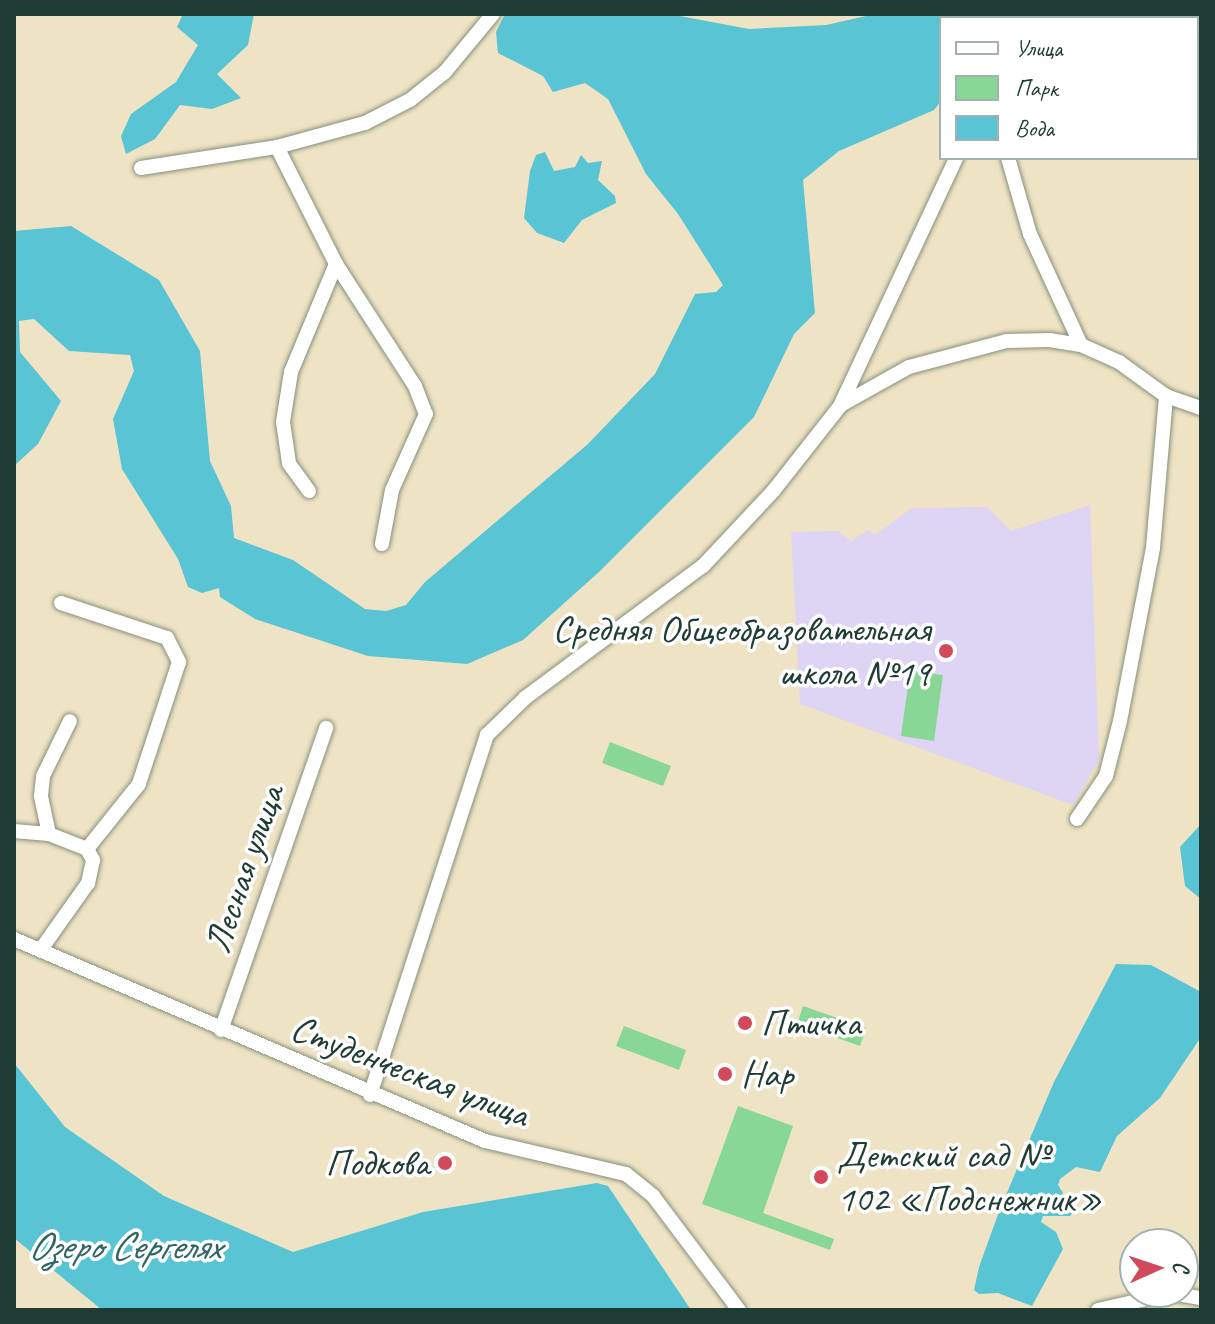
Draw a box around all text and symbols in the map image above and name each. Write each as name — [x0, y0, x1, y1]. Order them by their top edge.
legend — [939, 16, 1199, 160]
text: Улица — [1015, 33, 1063, 63]
text: Парк — [1015, 73, 1058, 103]
text: Вода — [1015, 113, 1054, 143]
place label: Средняя Общеобразовательная школа №19 — [553, 606, 930, 696]
marker: Средняя Общеобразовательная школа №19 — [937, 642, 955, 660]
street label: Лесная улица — [194, 779, 294, 959]
place label: Птичка — [761, 1000, 860, 1046]
street label: Студенческая улица — [283, 1004, 537, 1138]
marker: Птичка — [736, 1014, 754, 1032]
place label: Нар — [741, 1051, 793, 1097]
marker: Нар — [716, 1065, 734, 1083]
place label: Детский сад № 102 «Подснежник» — [837, 1132, 1102, 1222]
place label: Подкова — [326, 1140, 429, 1186]
marker: Подкова — [436, 1154, 454, 1172]
marker: Детский сад № 102 «Подснежник» — [812, 1168, 830, 1186]
water label: Озеро Сергелях — [27, 1222, 221, 1270]
north arrow — [1119, 1228, 1199, 1308]
text: С — [1167, 1261, 1195, 1273]

